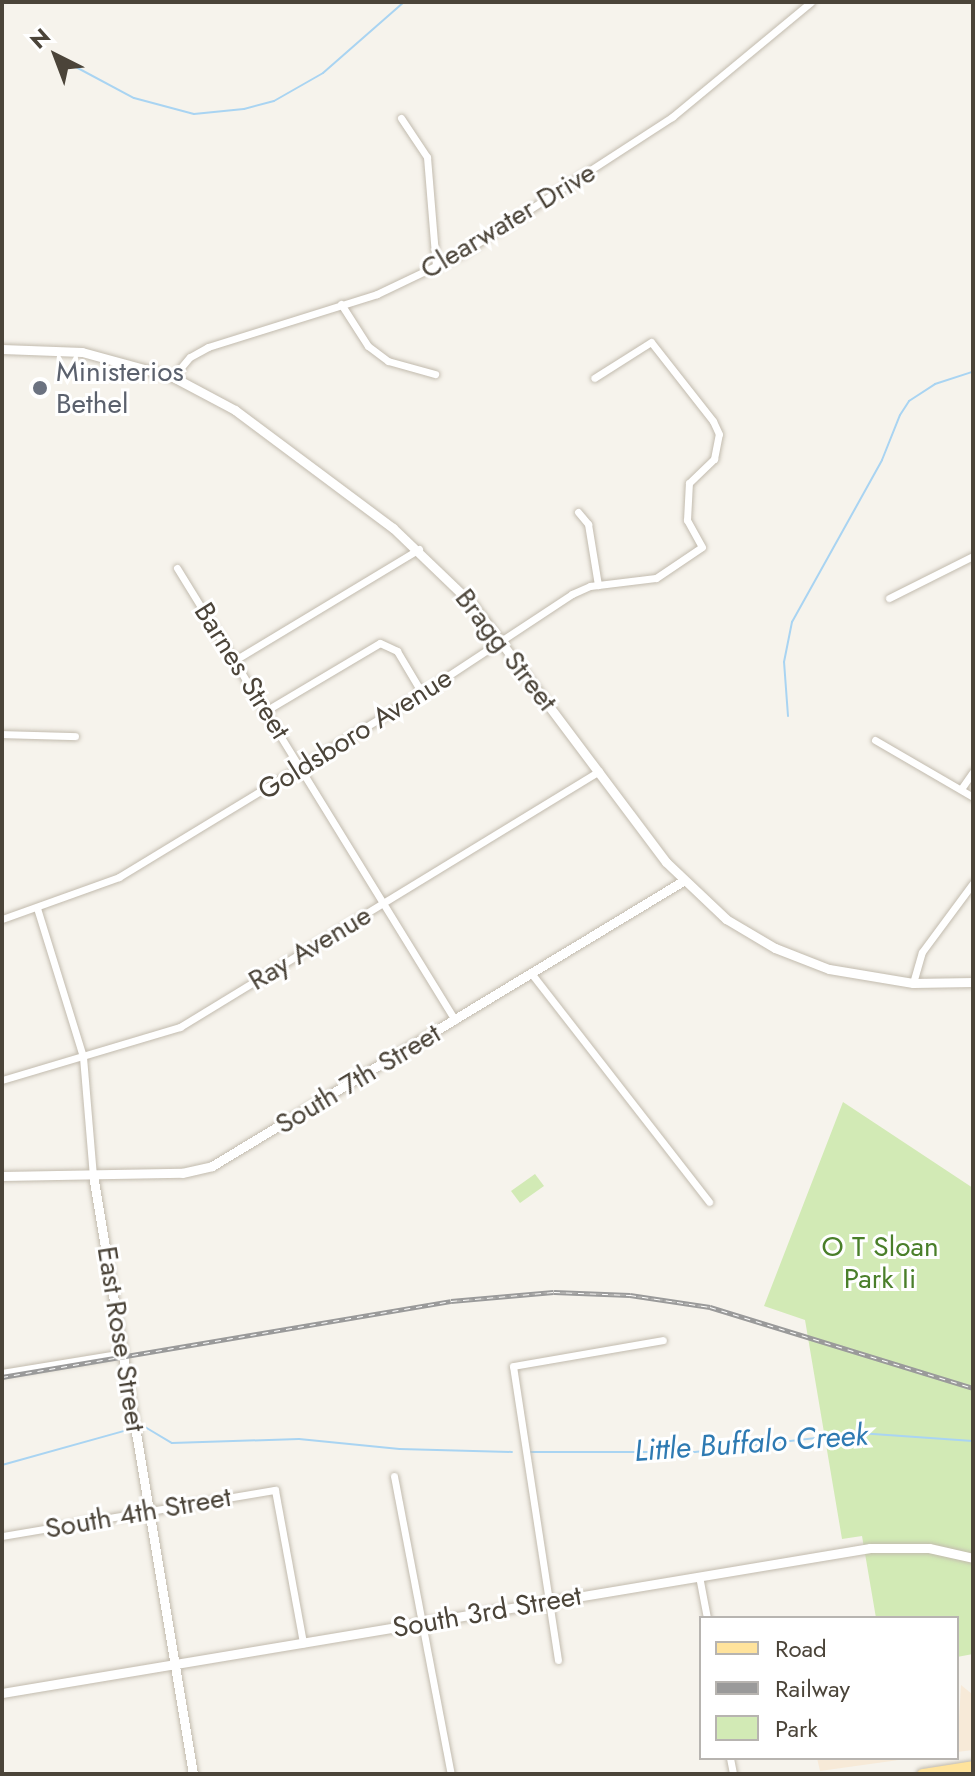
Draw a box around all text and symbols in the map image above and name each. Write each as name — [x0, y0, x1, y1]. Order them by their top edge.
north arrow — [16, 16, 96, 96]
text: N — [23, 20, 57, 56]
street label: Clearwater Drive — [415, 156, 601, 286]
place label: Ministerios Bethel — [56, 355, 184, 421]
marker: Ministerios Bethel — [31, 379, 49, 397]
street label: Bragg Street — [448, 582, 564, 718]
street label: Barnes Street — [187, 597, 297, 745]
street label: Goldsboro Avenue — [252, 661, 458, 807]
street label: Ray Avenue — [243, 898, 377, 998]
street label: South 7th Street — [269, 1017, 447, 1141]
park label: O T Sloan Park Ii — [821, 1230, 939, 1296]
street label: East Rose Street — [90, 1244, 152, 1434]
water label: Little Buffalo Creek — [633, 1417, 869, 1469]
street label: South 4th Street — [42, 1480, 234, 1546]
street label: South 3rd Street — [390, 1579, 584, 1645]
legend — [699, 1616, 959, 1760]
text: Road — [775, 1631, 827, 1666]
text: Railway — [775, 1671, 850, 1706]
text: Park — [775, 1711, 818, 1746]

